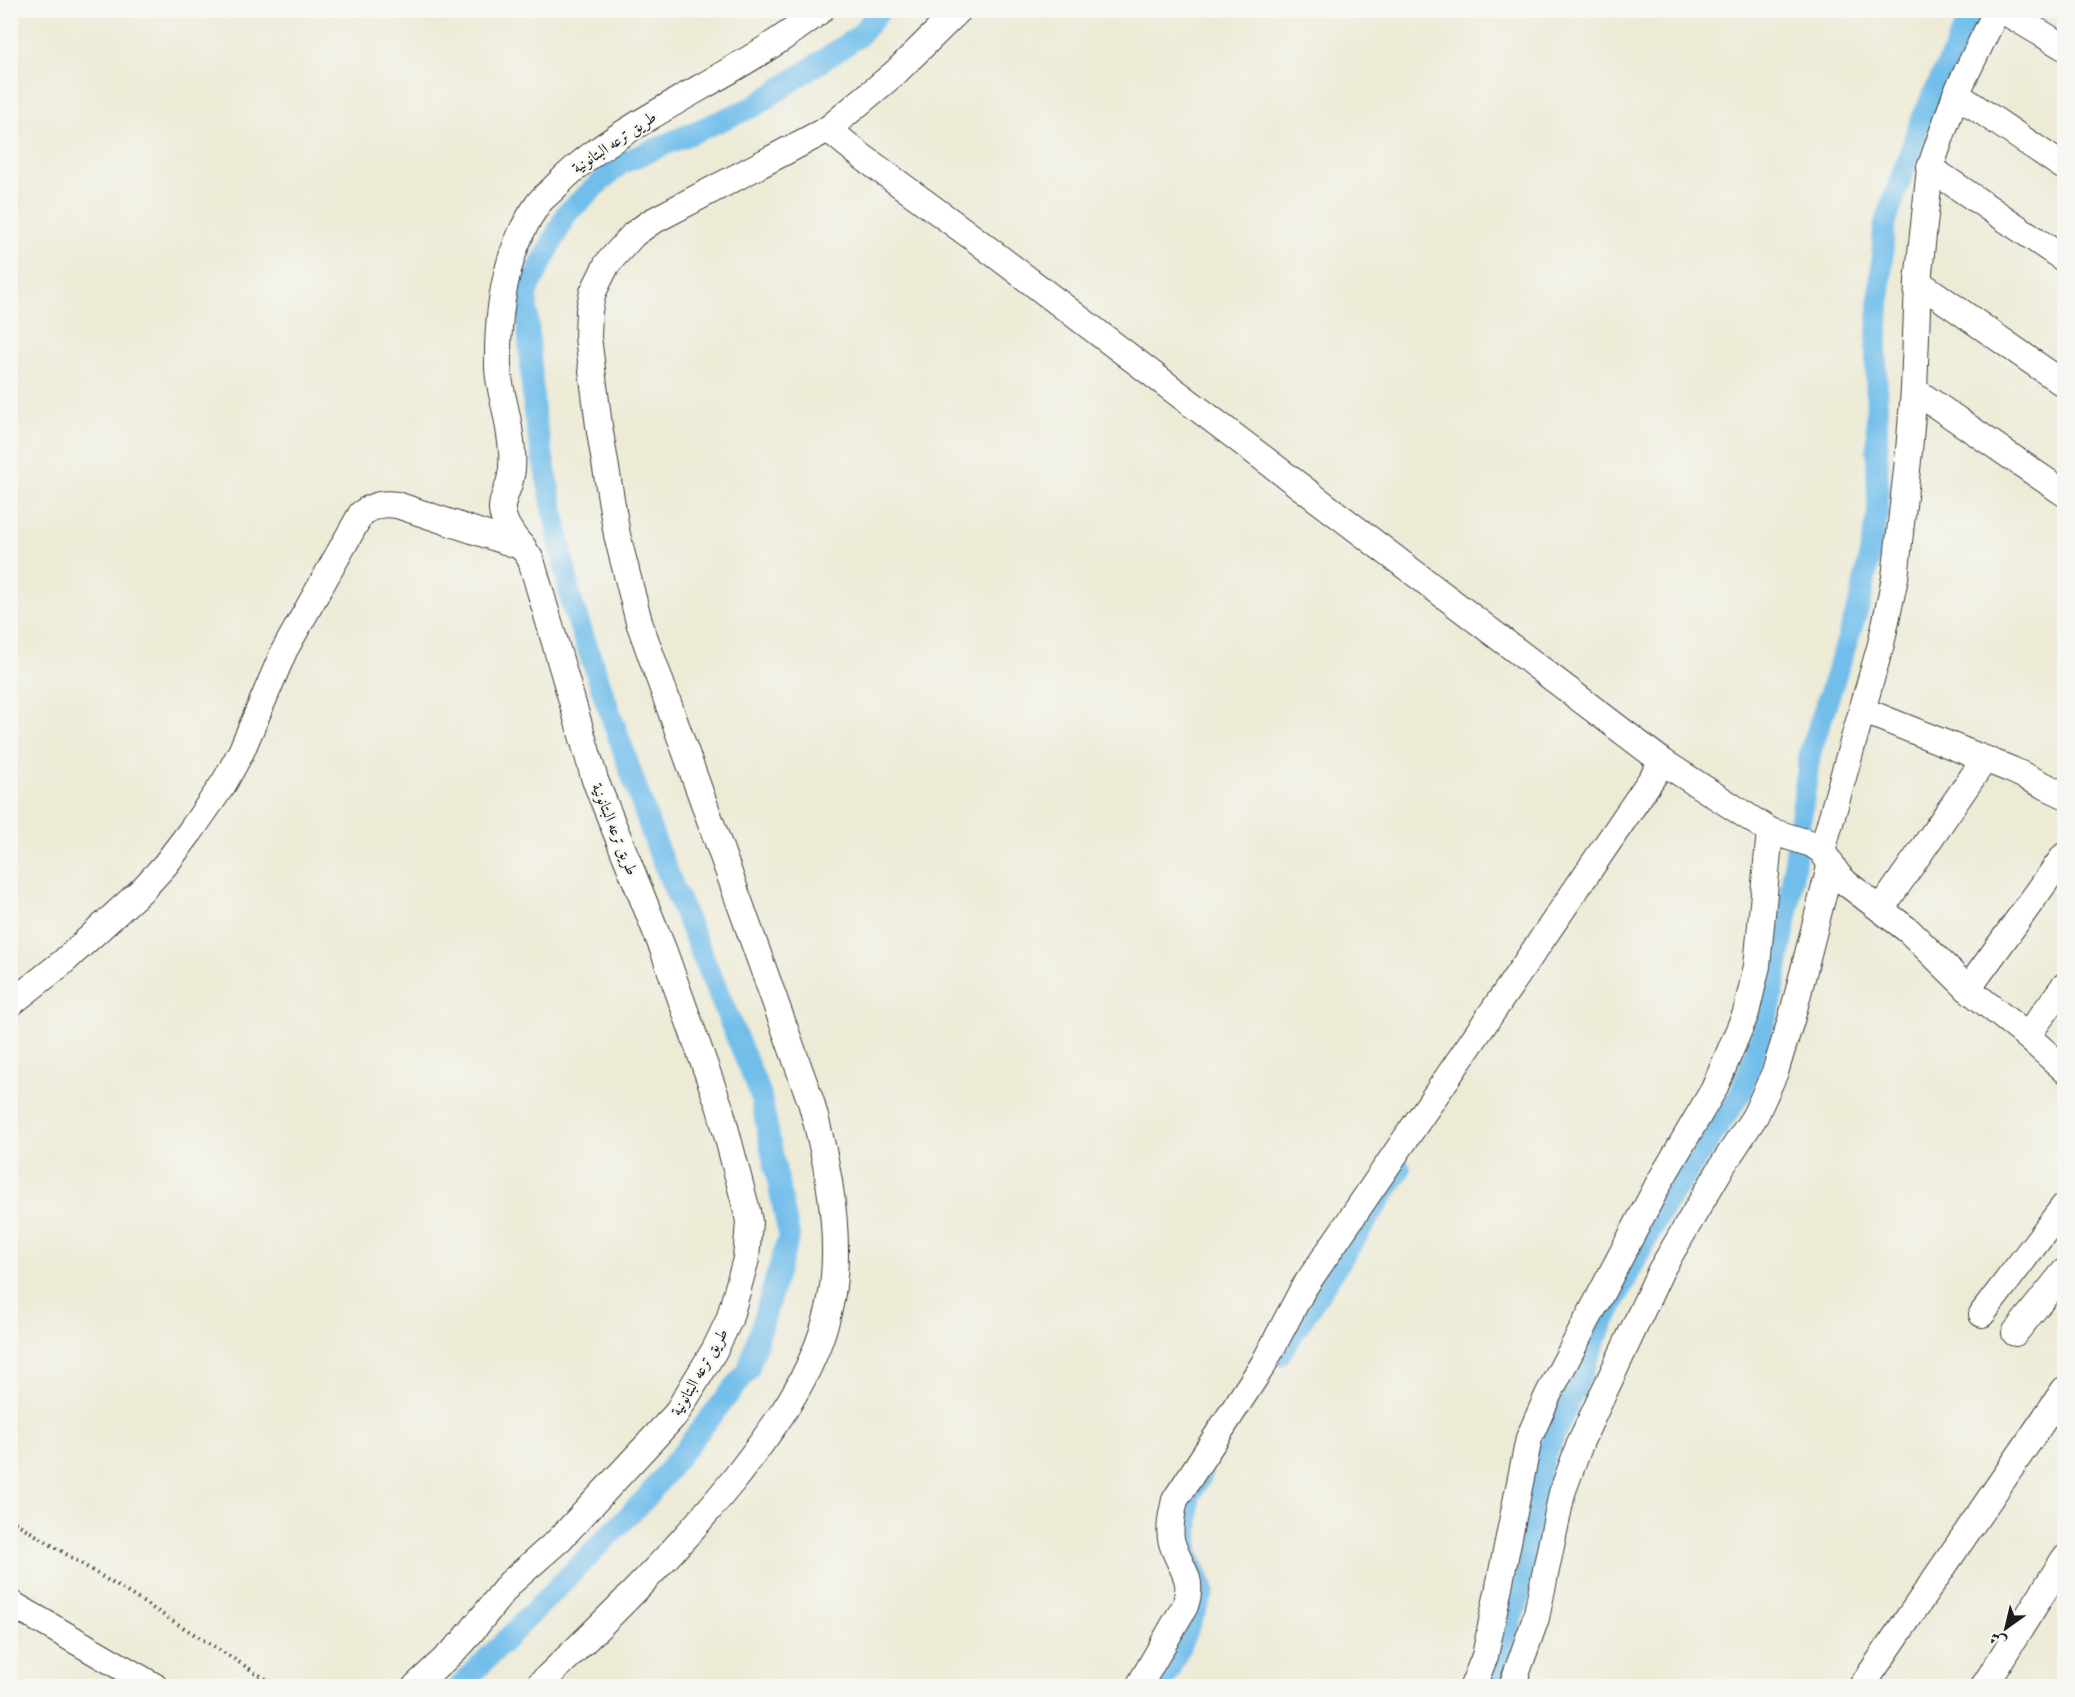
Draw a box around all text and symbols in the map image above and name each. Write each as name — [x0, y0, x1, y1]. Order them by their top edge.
street label: طريق ترعه البتانونية — [568, 107, 660, 178]
street label: طريق ترعه البتانونية — [587, 780, 642, 878]
street label: طريق ترعه البتانونية — [666, 1325, 733, 1420]
north arrow — [1976, 1598, 2036, 1658]
text: ش — [1986, 1628, 2010, 1652]

